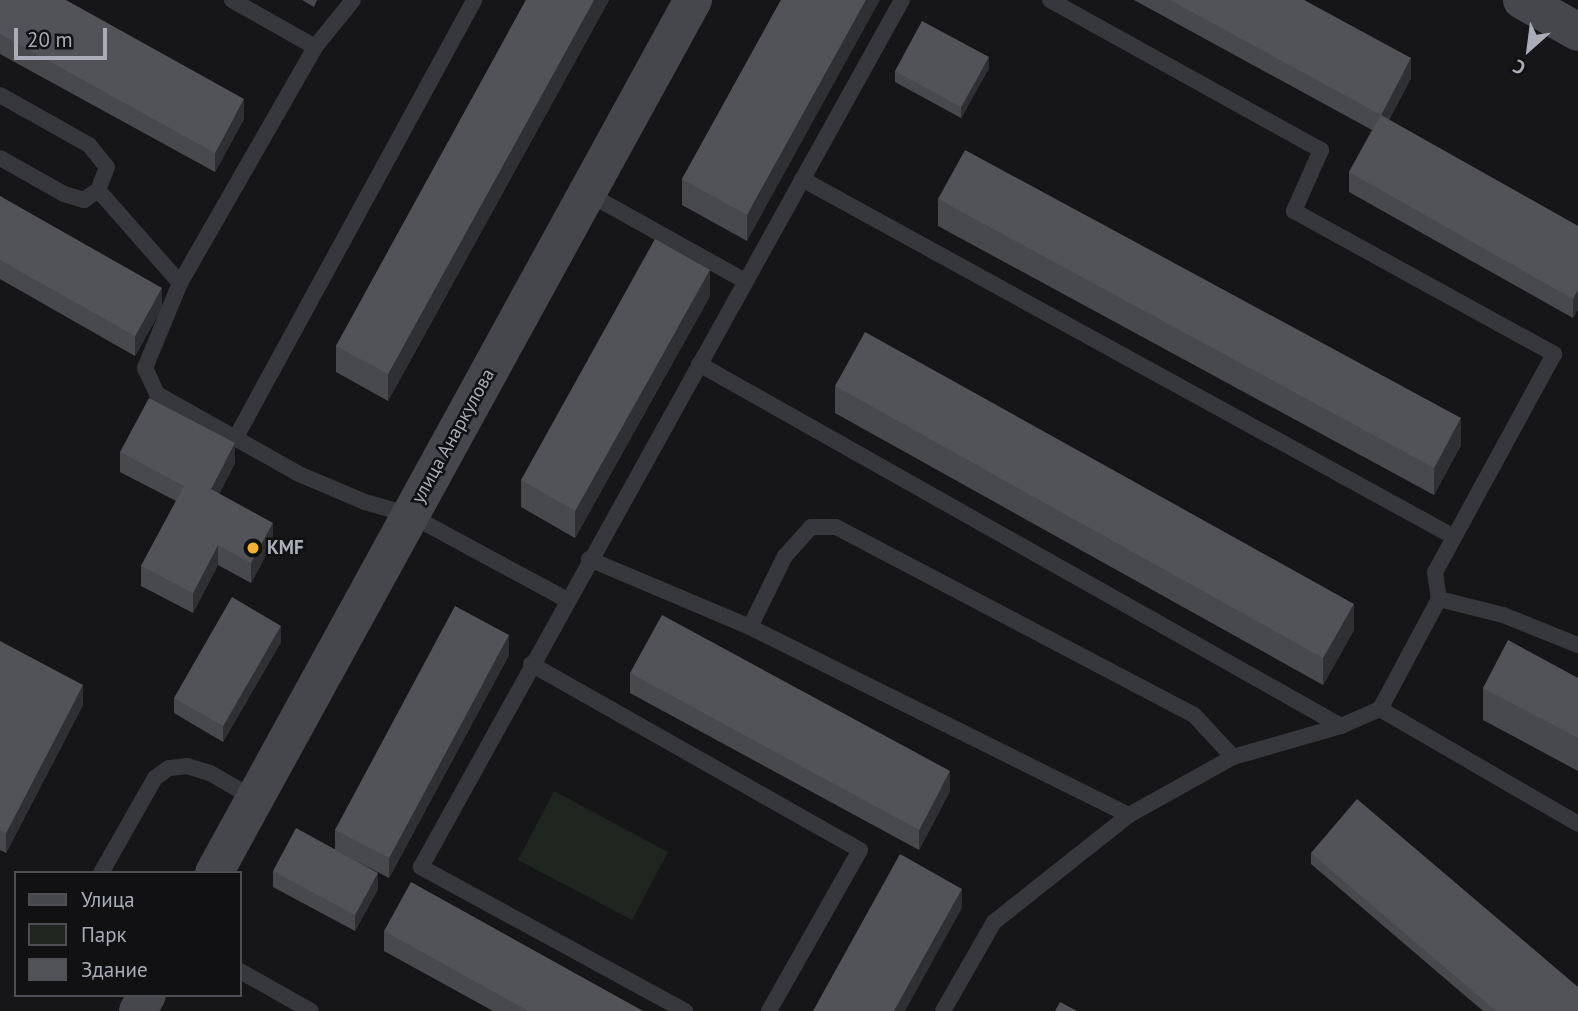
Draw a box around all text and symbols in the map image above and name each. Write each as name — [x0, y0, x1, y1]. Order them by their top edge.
scale bar — [18, 14, 110, 58]
north arrow — [1494, 14, 1564, 84]
text: 20 m — [27, 26, 73, 53]
text: С — [1509, 54, 1529, 81]
street label: улица Анаркулова — [406, 365, 500, 507]
place label: KMF — [267, 537, 304, 559]
marker: KMF — [245, 540, 261, 556]
legend — [14, 871, 242, 997]
text: Улица — [81, 886, 135, 913]
text: Парк — [81, 921, 127, 948]
text: Здание — [81, 956, 148, 983]

